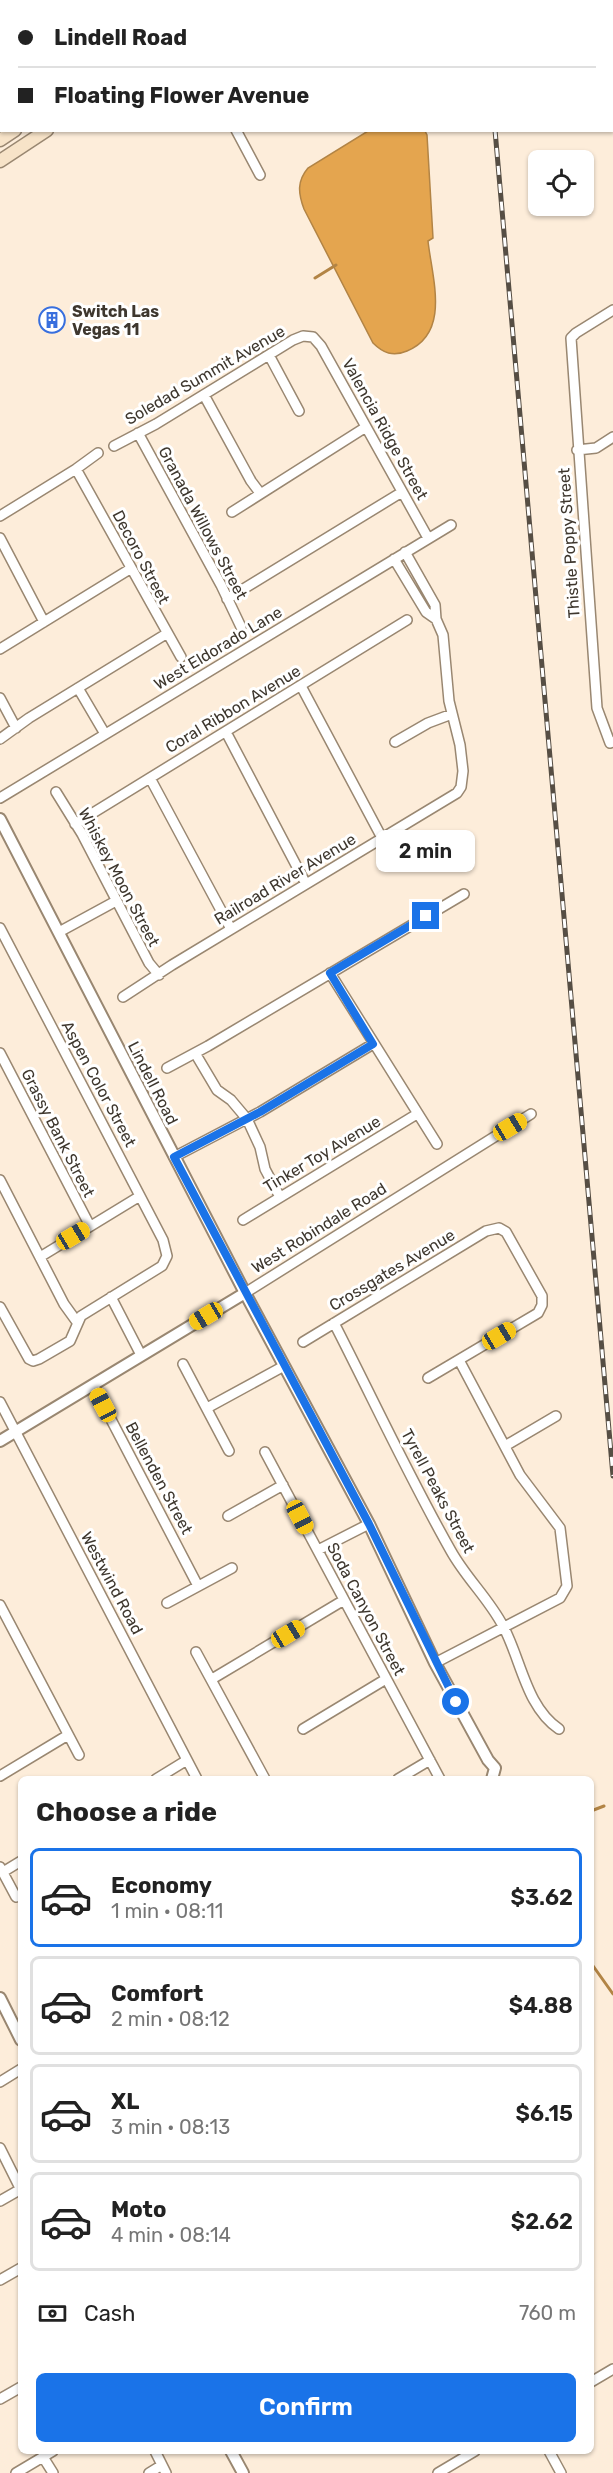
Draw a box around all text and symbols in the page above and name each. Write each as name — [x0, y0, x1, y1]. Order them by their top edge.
text: Lindell Road — [54, 24, 187, 51]
text: Floating Flower Avenue — [54, 82, 309, 109]
map controls — [528, 150, 594, 216]
button: locate — [528, 150, 594, 216]
place label: Switch Las Vegas 11 — [72, 302, 159, 339]
building icon: Switch Las Vegas 11 — [37, 305, 67, 335]
street label: Soledad Summit Avenue — [122, 321, 288, 429]
street label: Valencia Ridge Street — [338, 355, 432, 503]
street label: Granada Willows Street — [155, 443, 251, 603]
street label: Thistle Poppy Street — [554, 467, 584, 619]
street label: Decoro Street — [108, 507, 174, 607]
street label: West Eldorado Lane — [151, 602, 285, 694]
street label: Coral Ribbon Avenue — [162, 661, 304, 757]
street label: Whiskey Moon Street — [74, 804, 164, 950]
street label: Railroad River Avenue — [211, 829, 359, 929]
callout: 2 min — [376, 829, 476, 871]
text: 2 min — [399, 839, 452, 863]
route end — [412, 902, 439, 929]
street label: Aspen Color Street — [58, 1018, 140, 1150]
street label: Lindell Road — [124, 1038, 182, 1128]
street label: Grassy Bank Street — [17, 1066, 99, 1200]
car — [490, 1110, 530, 1144]
street label: Tinker Toy Avenue — [260, 1111, 384, 1196]
street label: West Robindale Road — [248, 1179, 390, 1277]
car — [53, 1219, 93, 1253]
street label: Crossgates Avenue — [326, 1225, 458, 1315]
car — [186, 1299, 226, 1333]
car — [479, 1319, 519, 1353]
car — [87, 1385, 119, 1425]
street label: Bellenden Street — [121, 1419, 197, 1537]
street label: Tyrell Peaks Street — [397, 1426, 479, 1556]
car — [284, 1497, 316, 1537]
street label: Westwind Road — [77, 1528, 147, 1638]
street label: Soda Canyon Street — [323, 1539, 409, 1679]
car — [268, 1617, 308, 1651]
route start — [442, 1688, 469, 1715]
text: Choose a ride — [36, 1796, 217, 1828]
icon: car — [39, 1871, 93, 1925]
text: Economy — [111, 1872, 212, 1899]
text: $3.62 — [511, 1884, 573, 1911]
text: 1 min · 08:11 — [111, 1899, 223, 1923]
icon: car — [39, 1979, 93, 2033]
text: Comfort — [111, 1980, 203, 2007]
text: $4.88 — [509, 1992, 573, 2019]
text: 2 min · 08:12 — [111, 2007, 230, 2031]
icon: car — [39, 2087, 93, 2141]
text: XL — [111, 2088, 139, 2115]
text: $6.15 — [515, 2100, 573, 2127]
text: 3 min · 08:13 — [111, 2115, 230, 2139]
icon: car — [39, 2195, 93, 2249]
text: Moto — [111, 2196, 166, 2223]
text: $2.62 — [511, 2208, 573, 2235]
text: 4 min · 08:14 — [111, 2223, 231, 2247]
icon: cash — [36, 2297, 69, 2330]
text: Cash — [84, 2300, 135, 2327]
text: 760 m — [519, 2301, 576, 2325]
button: Confirm — [36, 2373, 576, 2442]

